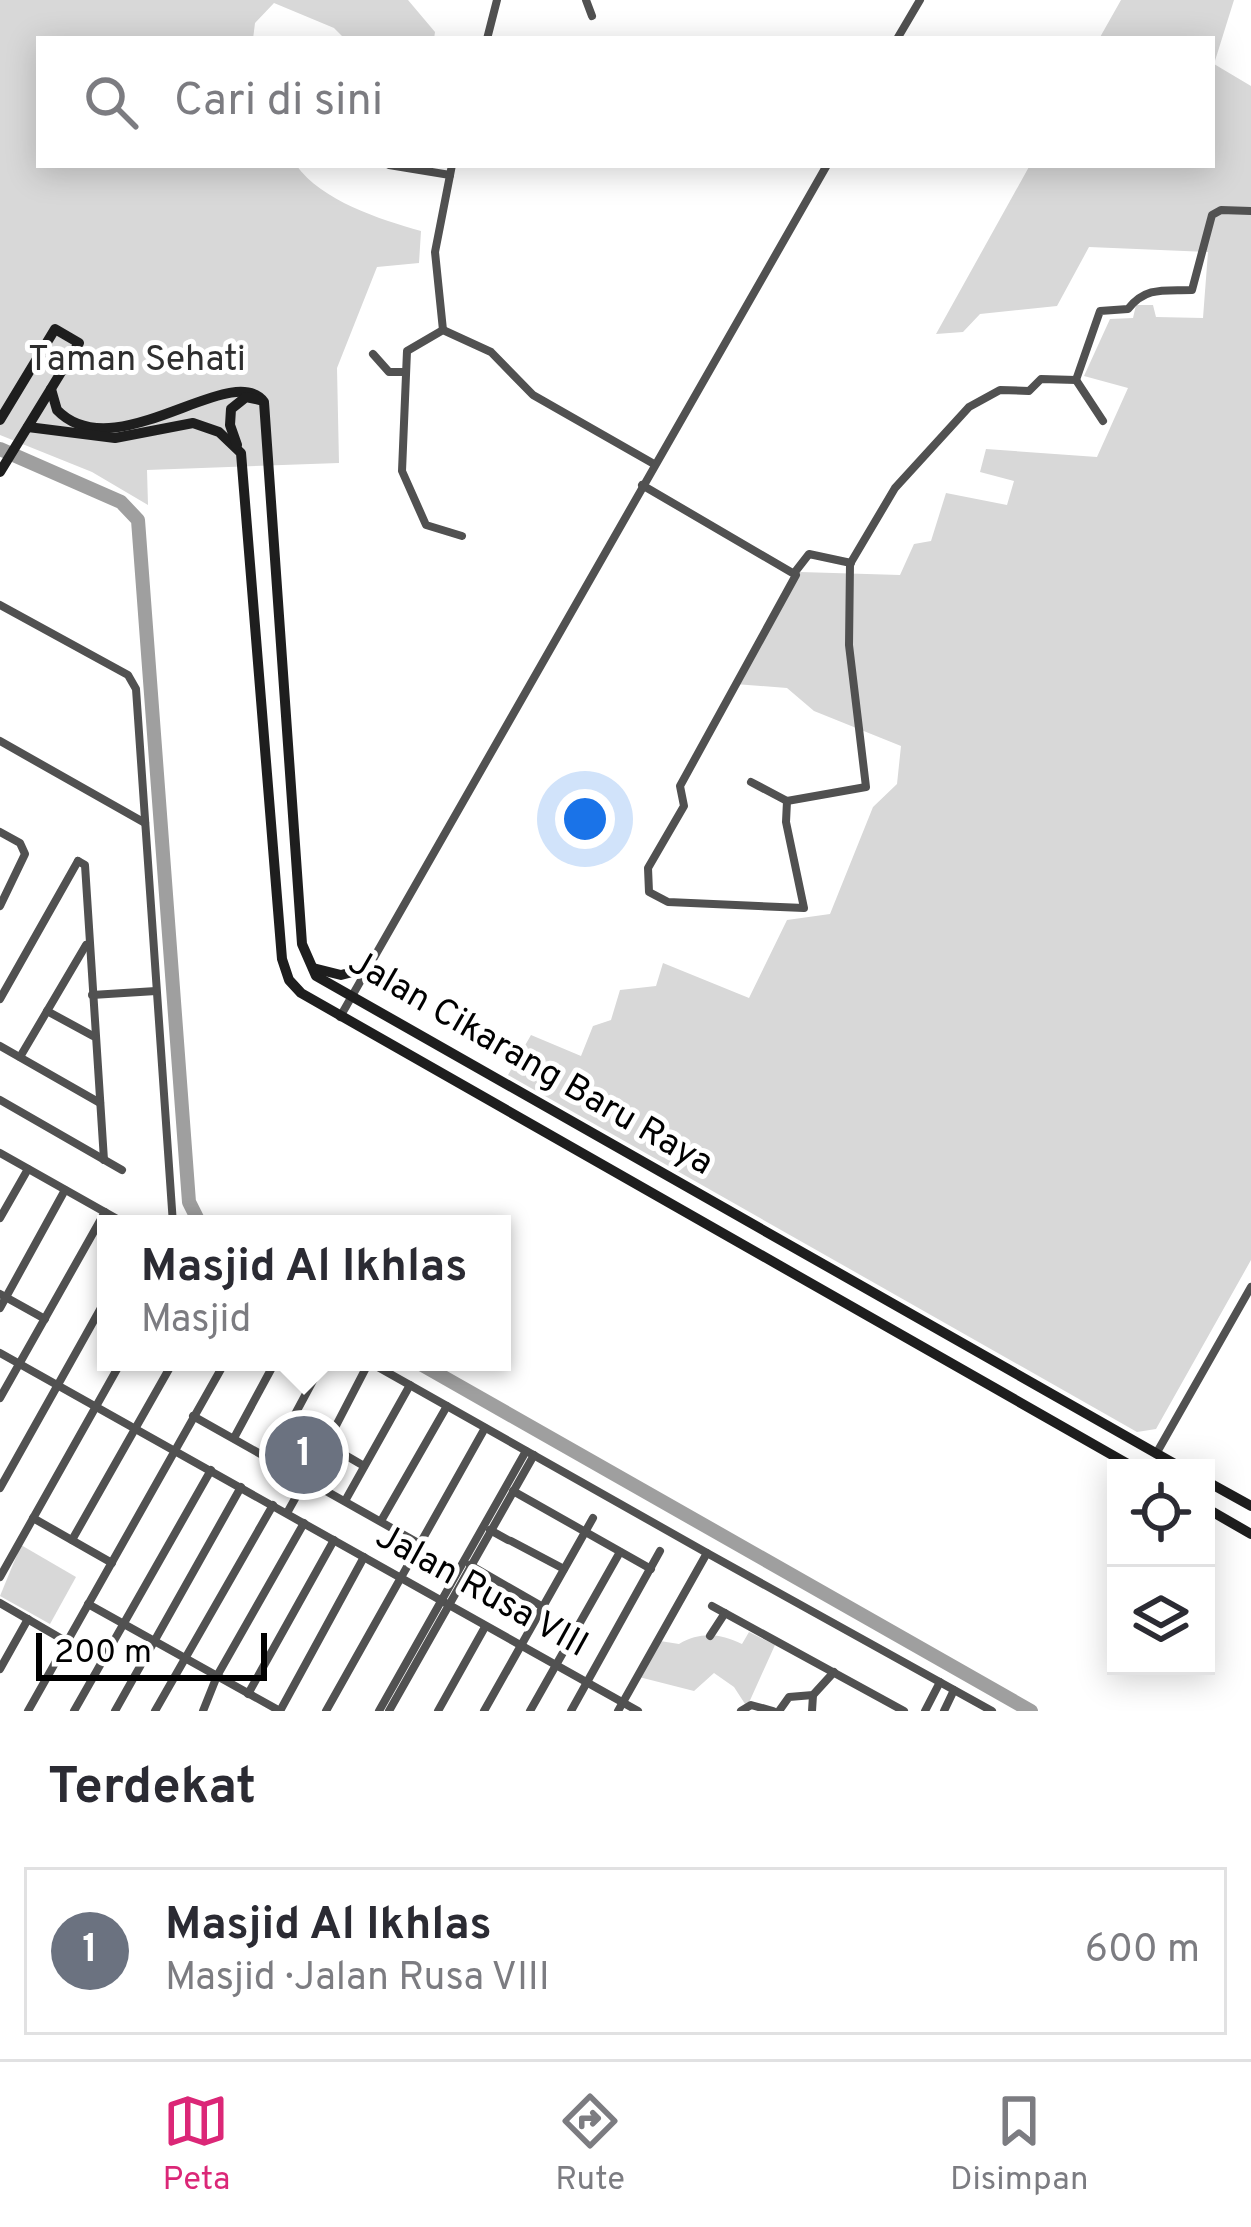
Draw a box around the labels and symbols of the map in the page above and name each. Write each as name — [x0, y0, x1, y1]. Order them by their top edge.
park label: Taman Sehati — [28, 338, 246, 384]
your location — [555, 789, 615, 849]
street label: Jalan Cikarang Baru Raya — [339, 941, 721, 1187]
pin: 1 — [265, 1410, 343, 1500]
street label: Jalan Rusa VIII — [367, 1515, 595, 1669]
scale bar — [36, 1627, 267, 1680]

